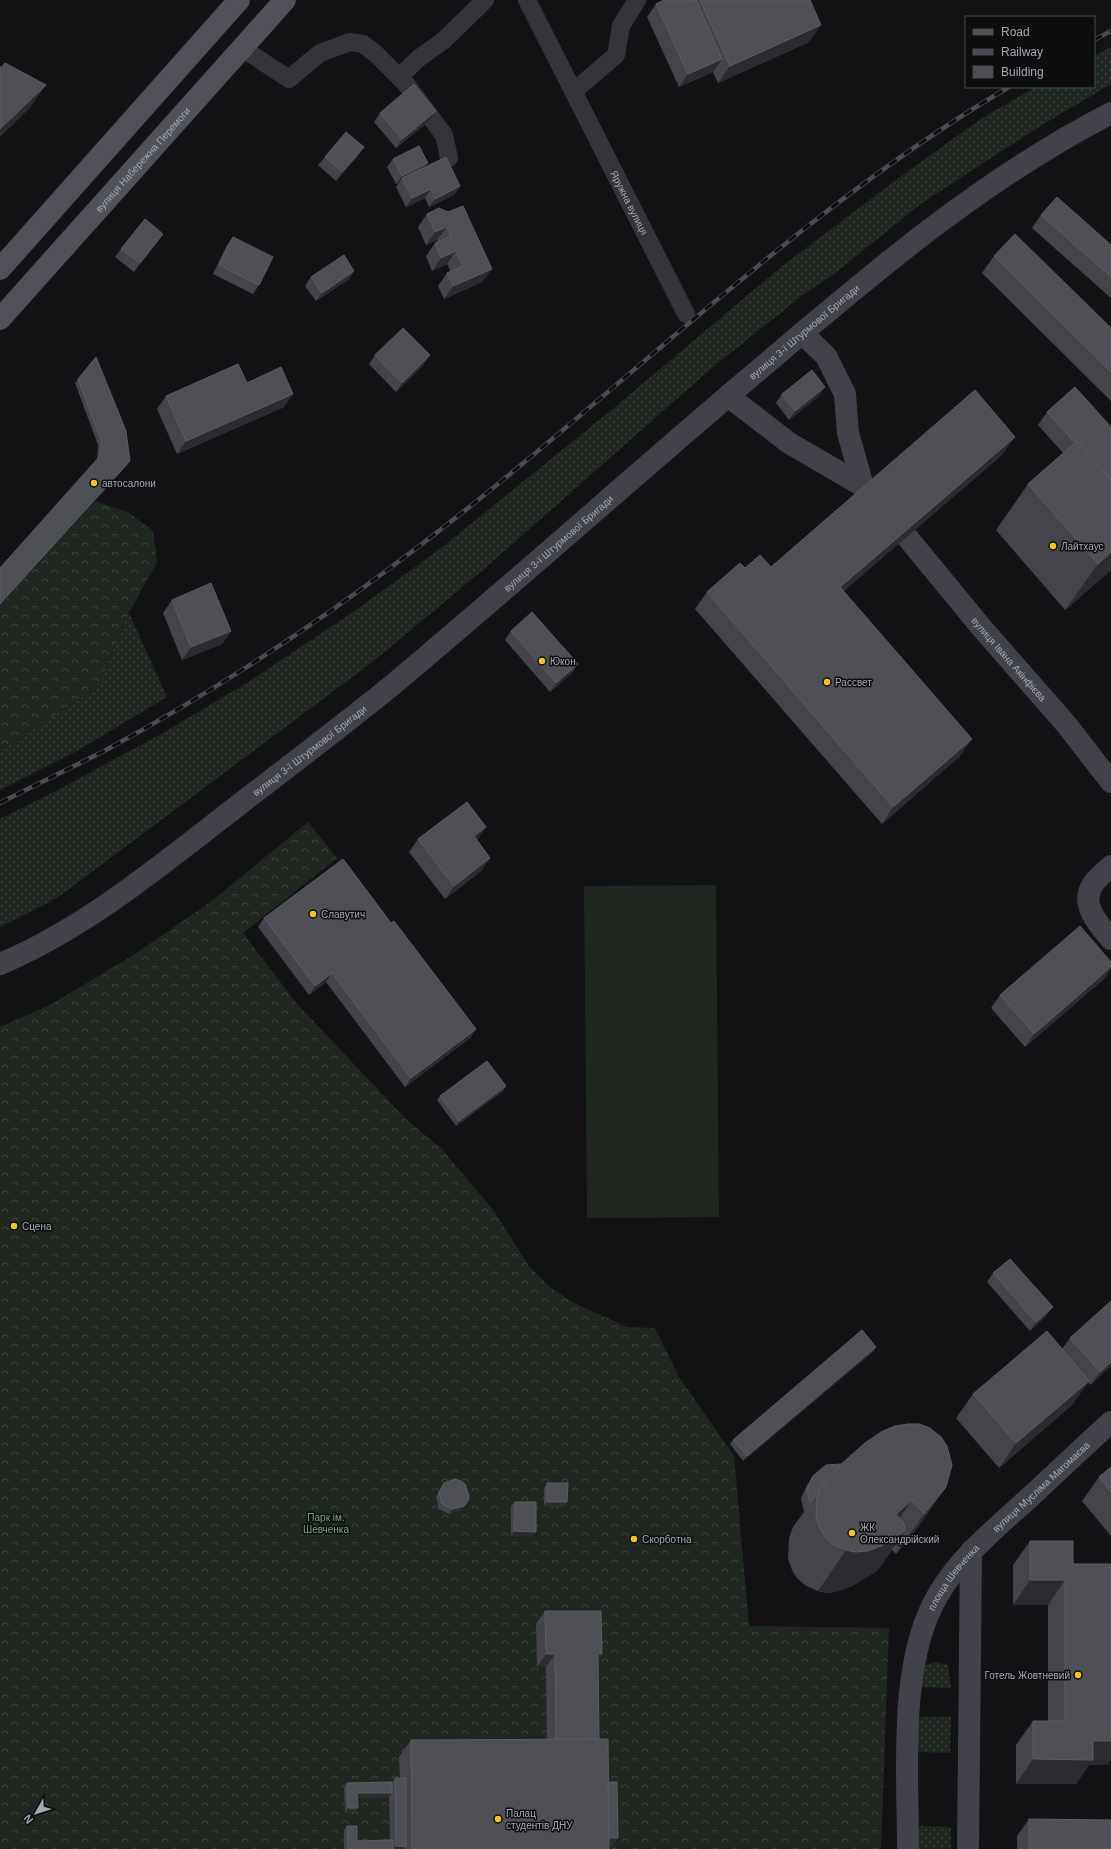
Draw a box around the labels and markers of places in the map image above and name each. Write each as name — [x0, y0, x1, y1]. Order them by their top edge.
marker: автосалони — [89, 478, 99, 488]
place label: автосалони — [102, 478, 156, 489]
marker: Лайтхаус — [1048, 541, 1058, 551]
place label: Лайтхаус — [1061, 541, 1104, 552]
marker: Юкон — [537, 656, 547, 666]
place label: Юкон — [550, 656, 576, 667]
marker: Рассвет — [822, 677, 832, 687]
place label: Рассвет — [835, 677, 872, 688]
marker: Славутич — [308, 909, 318, 919]
place label: Славутич — [321, 909, 365, 920]
marker: Сцена — [9, 1221, 19, 1231]
place label: Сцена — [22, 1221, 52, 1232]
place label: ЖК Олександрійский — [860, 1522, 939, 1545]
marker: ЖК Олександрійский — [847, 1528, 857, 1538]
marker: Скорботна — [629, 1534, 639, 1544]
place label: Скорботна — [642, 1534, 692, 1545]
place label: Готель Жовтневий — [984, 1670, 1070, 1681]
marker: Готель Жовтневий — [1073, 1670, 1083, 1680]
place label: Палац студентів ДНУ — [506, 1808, 573, 1831]
marker: Палац студентів ДНУ — [493, 1814, 503, 1824]

